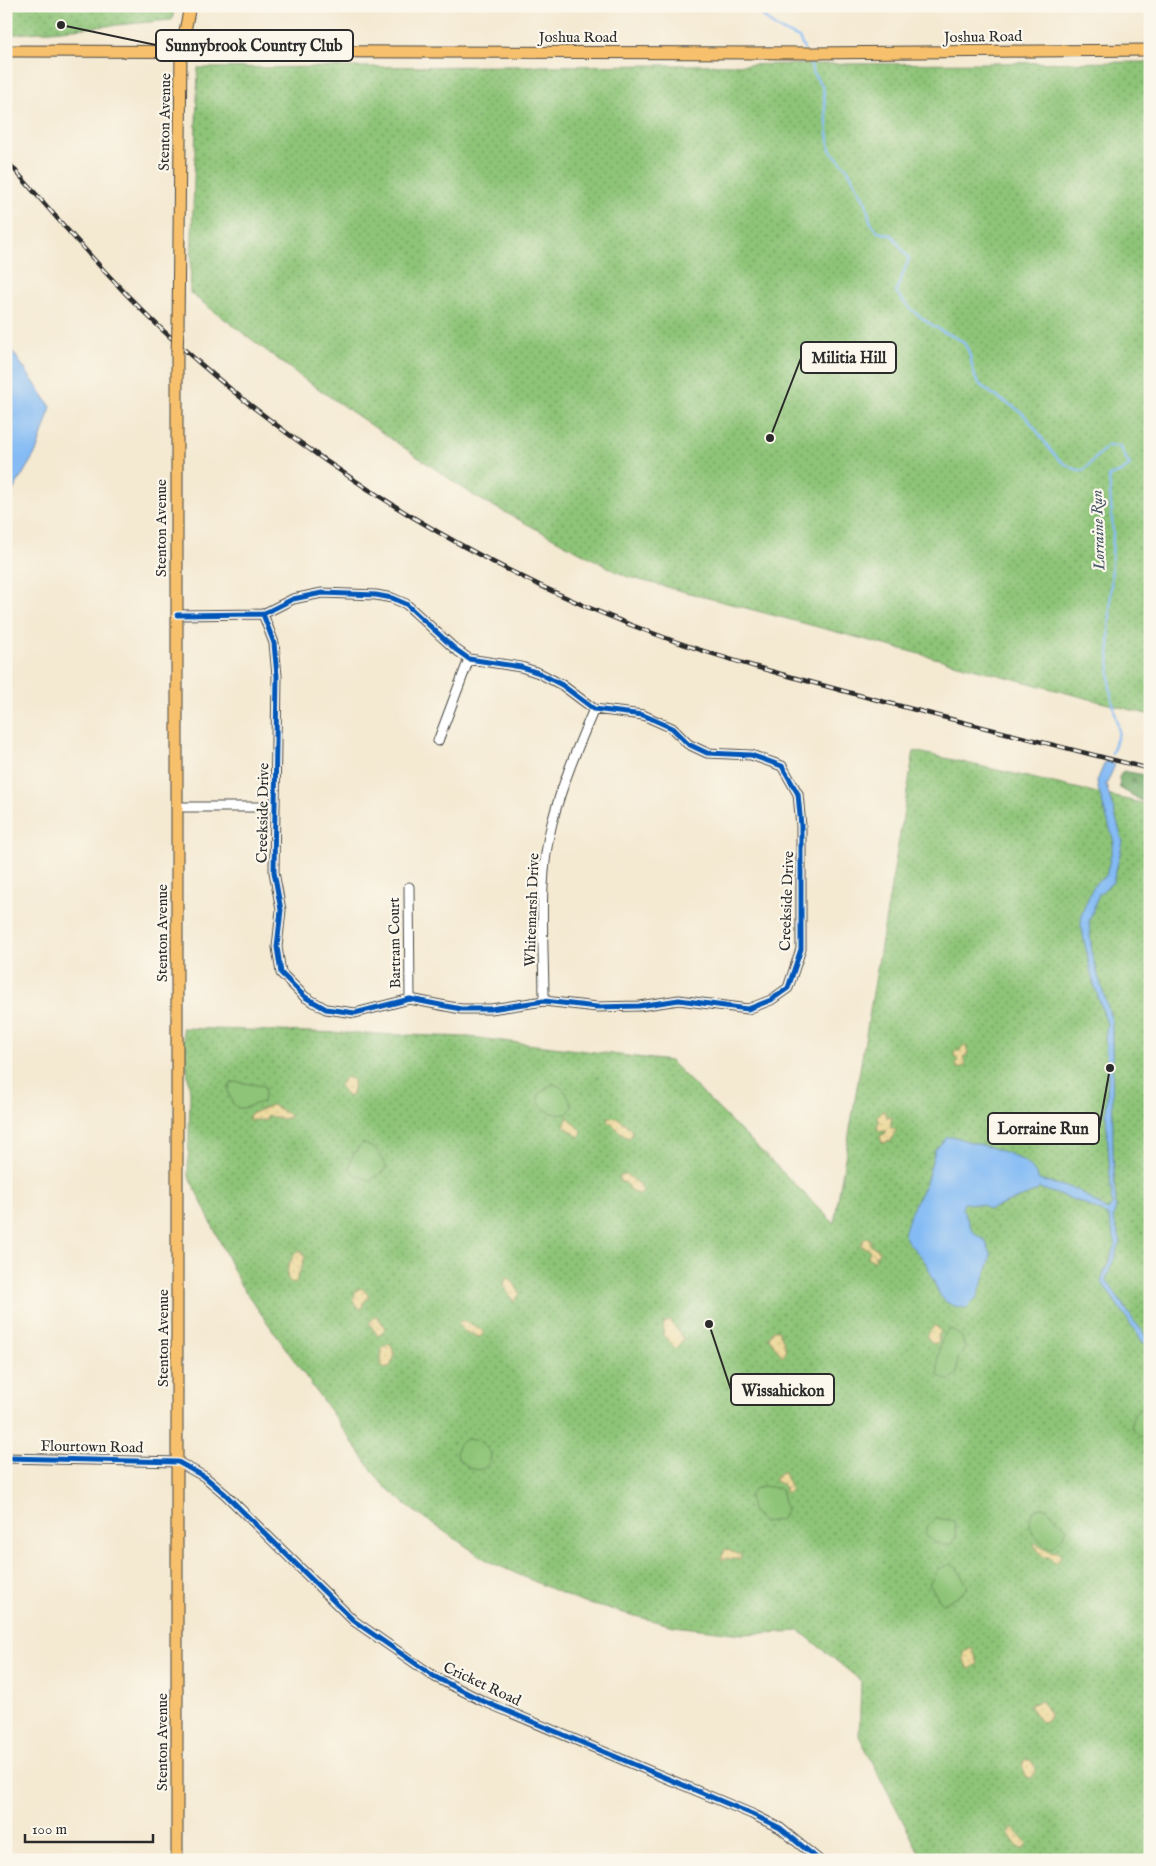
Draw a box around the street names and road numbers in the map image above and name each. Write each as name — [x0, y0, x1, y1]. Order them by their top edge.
street label: Joshua Road — [942, 27, 1023, 47]
street label: Joshua Road — [537, 28, 618, 47]
street label: Stenton Avenue — [155, 73, 175, 171]
street label: Stenton Avenue — [152, 479, 171, 577]
street label: Creekside Drive — [253, 763, 273, 863]
street label: Creekside Drive — [776, 850, 798, 951]
street label: Whitemarsh Drive — [521, 853, 543, 967]
street label: Stenton Avenue — [153, 884, 172, 982]
street label: Bartram Court — [385, 897, 405, 989]
street label: Stenton Avenue — [154, 1289, 173, 1387]
street label: Flourtown Road — [40, 1437, 145, 1457]
street label: Cricket Road — [440, 1658, 525, 1711]
street label: Stenton Avenue — [153, 1693, 172, 1791]

